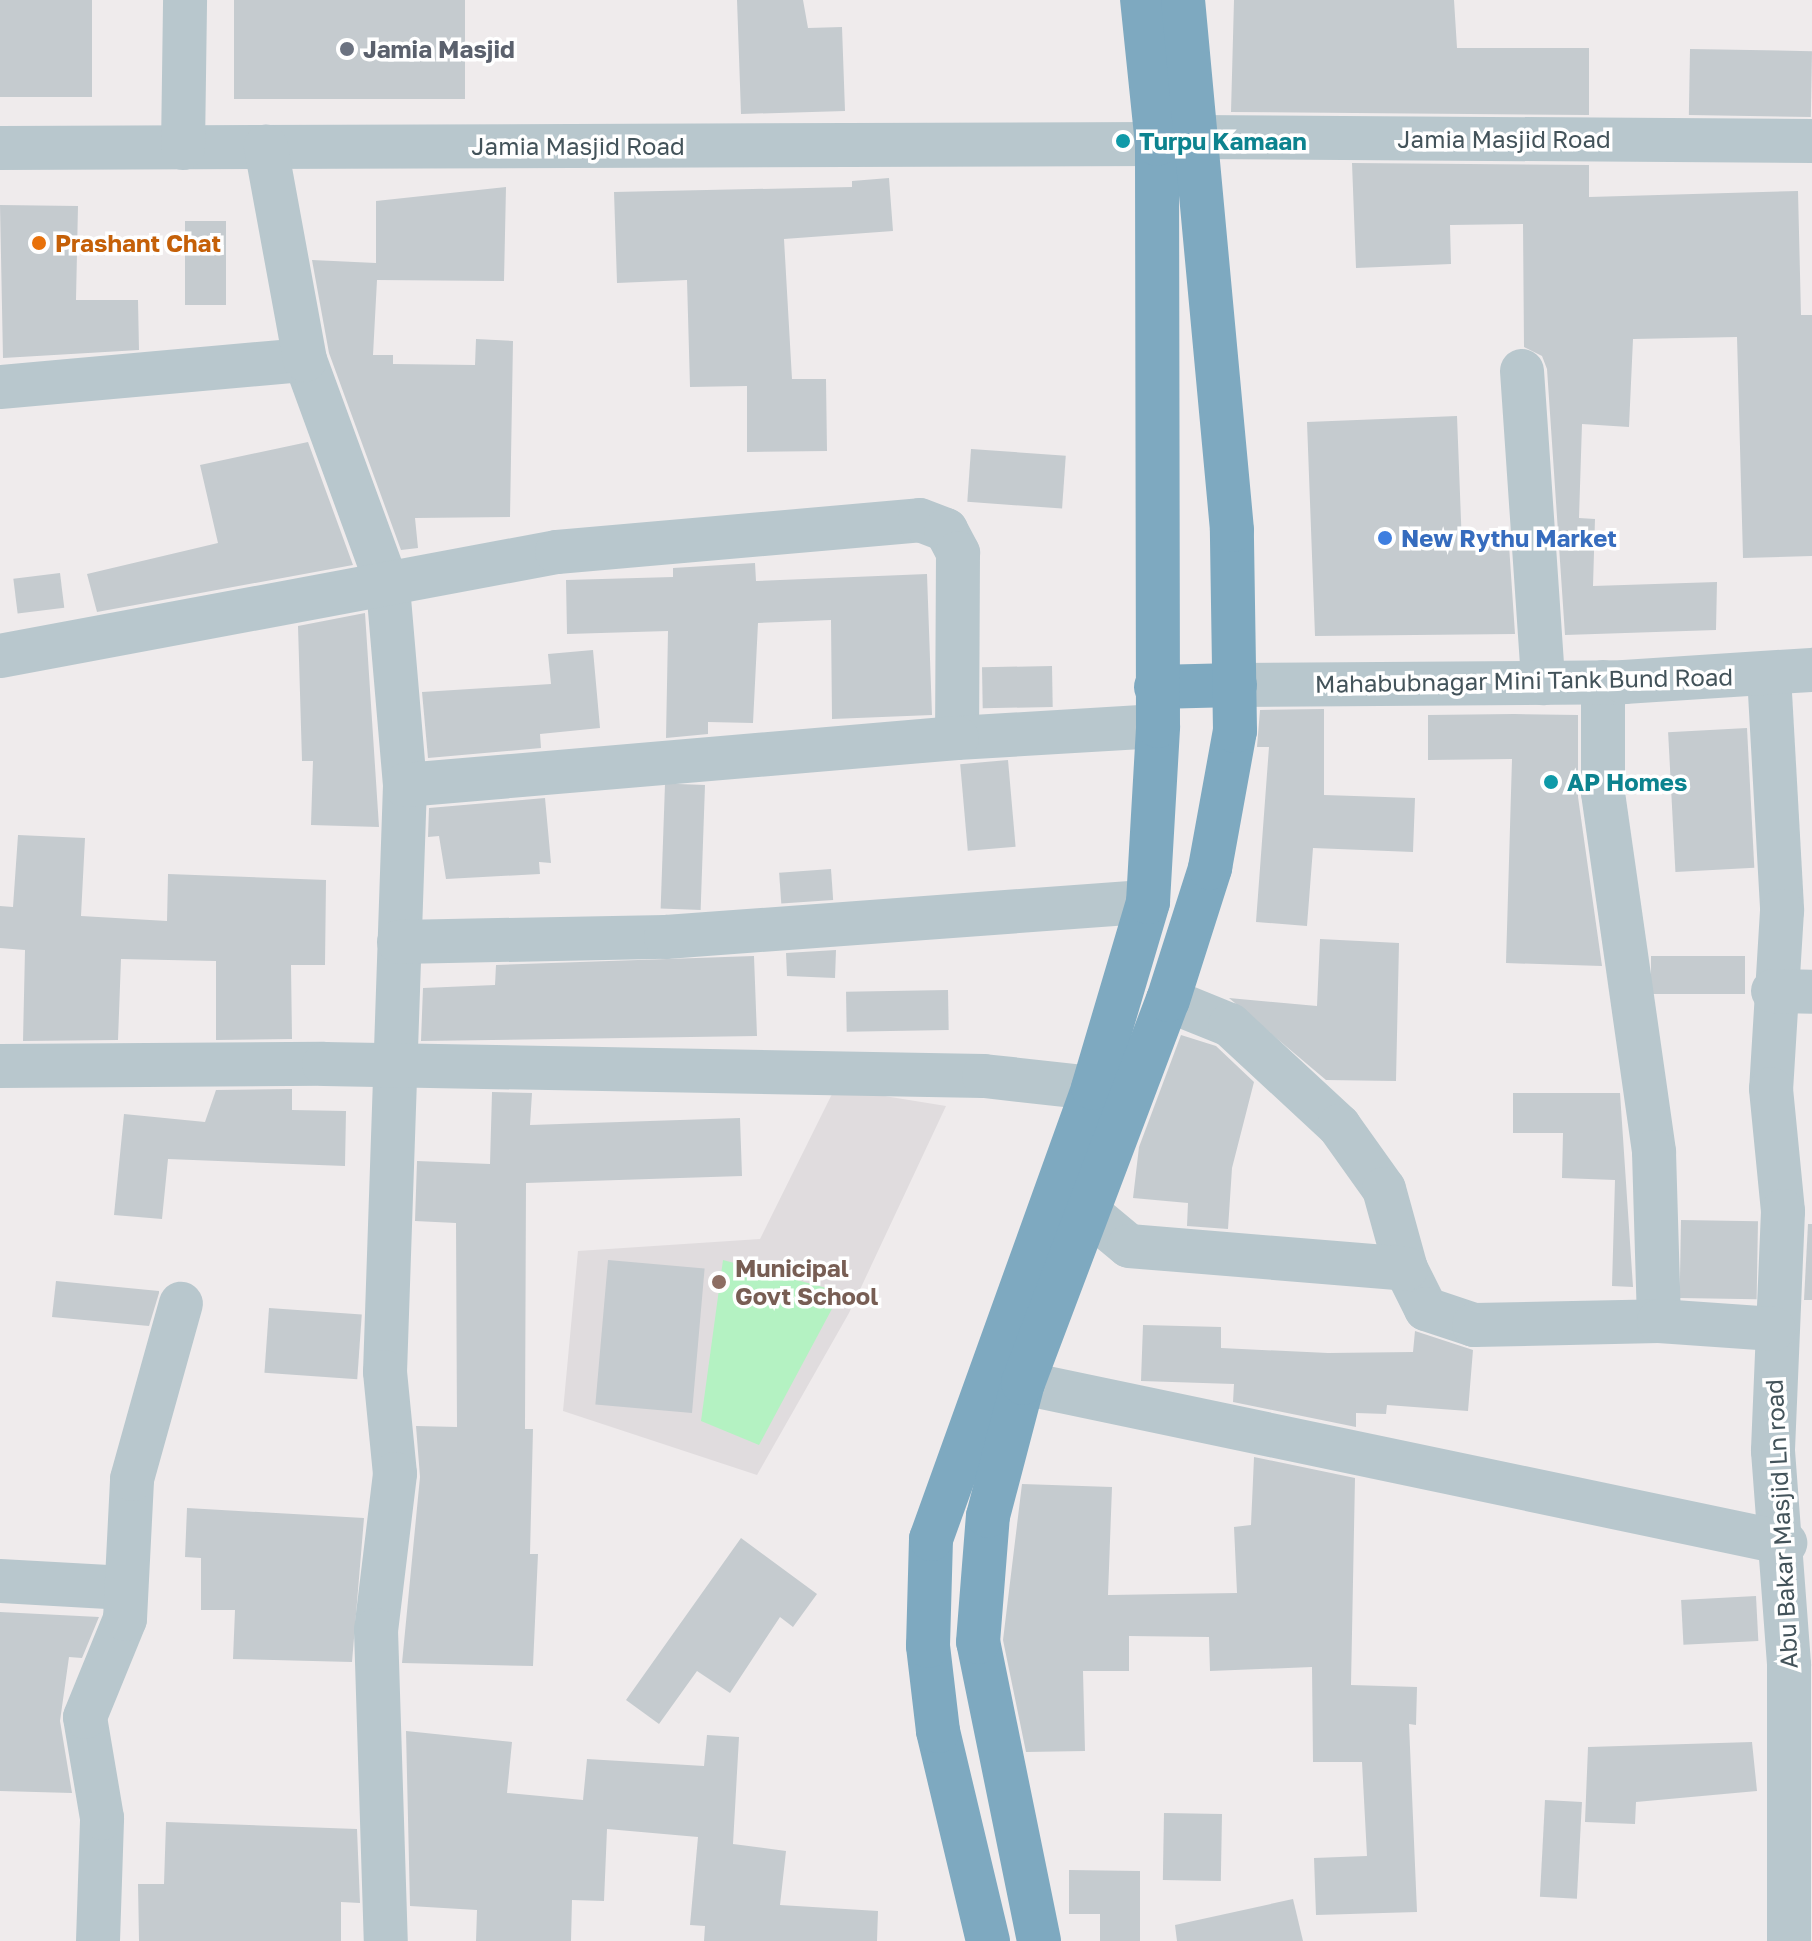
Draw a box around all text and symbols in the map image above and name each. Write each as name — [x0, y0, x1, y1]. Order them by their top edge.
place label: Jamia Masjid — [363, 35, 515, 63]
marker: Jamia Masjid — [338, 40, 356, 58]
street label: Jamia Masjid Road — [1397, 125, 1611, 153]
place label: Turpu Kamaan — [1139, 127, 1307, 155]
street label: Jamia Masjid Road — [471, 132, 685, 160]
marker: Turpu Kamaan — [1114, 132, 1132, 150]
place label: Prashant Chat — [55, 229, 221, 257]
marker: Prashant Chat — [30, 234, 48, 252]
place label: New Rythu Market — [1401, 524, 1617, 552]
marker: New Rythu Market — [1376, 529, 1394, 547]
street label: Mahabubnagar Mini Tank Bund Road — [1315, 662, 1733, 698]
place label: AP Homes — [1567, 768, 1687, 796]
marker: AP Homes — [1542, 773, 1560, 791]
place label: Municipal Govt School — [735, 1254, 878, 1310]
marker: Municipal Govt School — [710, 1273, 728, 1291]
street label: Abu Bakar Masjid Ln road — [1759, 1378, 1803, 1670]

